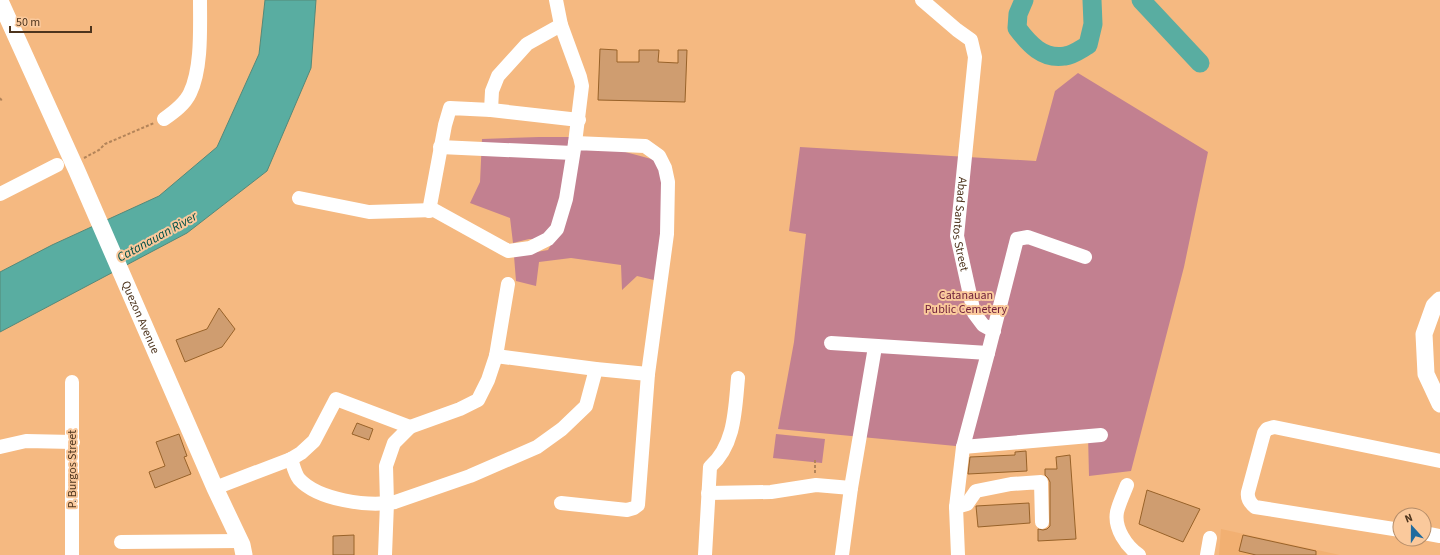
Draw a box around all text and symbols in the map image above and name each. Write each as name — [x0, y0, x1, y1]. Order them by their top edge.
scale bar — [10, 8, 91, 34]
text: 50 m — [16, 14, 40, 31]
street label: Abad Santos Street — [948, 176, 973, 273]
water label: Catanauan River — [114, 207, 201, 266]
street label: Quezon Avenue — [117, 278, 164, 356]
park label: Catanauan Public Cemetery — [925, 287, 1008, 318]
street label: P. Burgos Street — [64, 430, 81, 508]
north arrow — [1392, 507, 1432, 547]
text: N — [1402, 510, 1415, 526]

